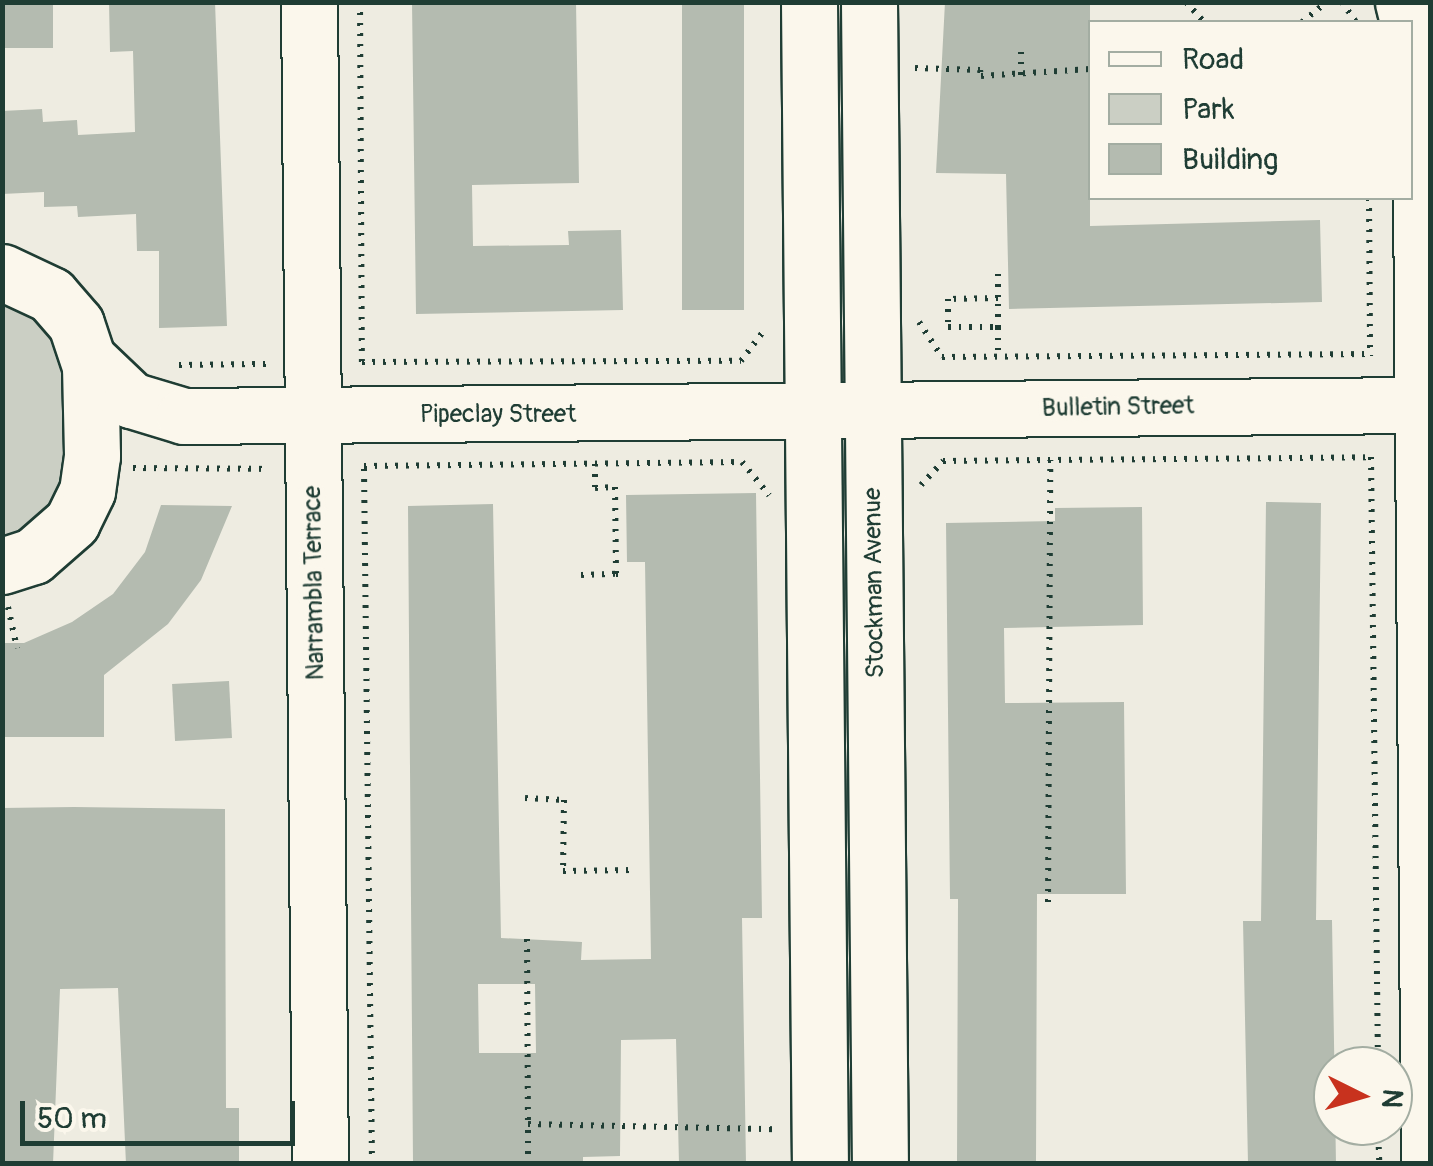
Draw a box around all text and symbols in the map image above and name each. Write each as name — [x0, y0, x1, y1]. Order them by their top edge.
legend — [1088, 20, 1413, 200]
text: Road — [1182, 41, 1244, 78]
text: Park — [1182, 91, 1235, 128]
text: Building — [1182, 141, 1278, 178]
street label: Bulletin Street — [1041, 392, 1195, 424]
street label: Pipeclay Street — [420, 400, 576, 430]
street label: Narrambla Terrace — [298, 485, 332, 681]
street label: Stockman Avenue — [858, 487, 892, 679]
north arrow — [1313, 1046, 1413, 1146]
scale bar — [25, 1081, 300, 1143]
text: N — [1373, 1088, 1410, 1109]
text: 50 m — [37, 1100, 107, 1137]

